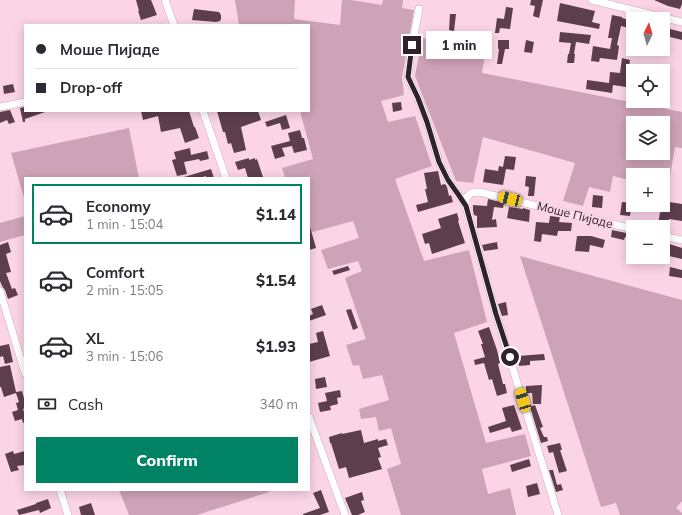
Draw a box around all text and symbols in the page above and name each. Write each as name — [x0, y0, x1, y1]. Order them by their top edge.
north arrow — [626, 12, 670, 56]
map controls — [626, 12, 670, 264]
callout: 1 min — [426, 31, 492, 59]
route end — [403, 36, 421, 54]
text: 1 min — [442, 37, 476, 53]
text: Моше Пијаде — [60, 40, 160, 59]
button: locate — [626, 64, 670, 108]
text: Drop-off — [60, 78, 122, 97]
button: layers — [626, 116, 670, 160]
button: + — [626, 168, 670, 212]
car — [497, 190, 523, 208]
icon: car — [38, 196, 74, 232]
text: Economy — [86, 197, 151, 216]
street label: Моше Пијаде — [536, 198, 615, 231]
text: $1.14 — [256, 205, 296, 224]
text: 1 min · 15:04 — [86, 216, 163, 232]
button: − — [626, 220, 670, 264]
icon: car — [38, 262, 74, 298]
text: Comfort — [86, 263, 144, 282]
text: $1.54 — [256, 271, 296, 290]
text: 2 min · 15:05 — [86, 282, 163, 298]
icon: car — [38, 328, 74, 364]
text: XL — [86, 329, 104, 348]
text: $1.93 — [256, 337, 296, 356]
text: 3 min · 15:06 — [86, 348, 163, 364]
route start — [501, 348, 519, 366]
car — [514, 387, 532, 413]
icon: cash — [36, 393, 58, 415]
text: Cash — [68, 395, 103, 414]
text: 340 m — [260, 396, 298, 412]
button: Confirm — [36, 437, 298, 483]

